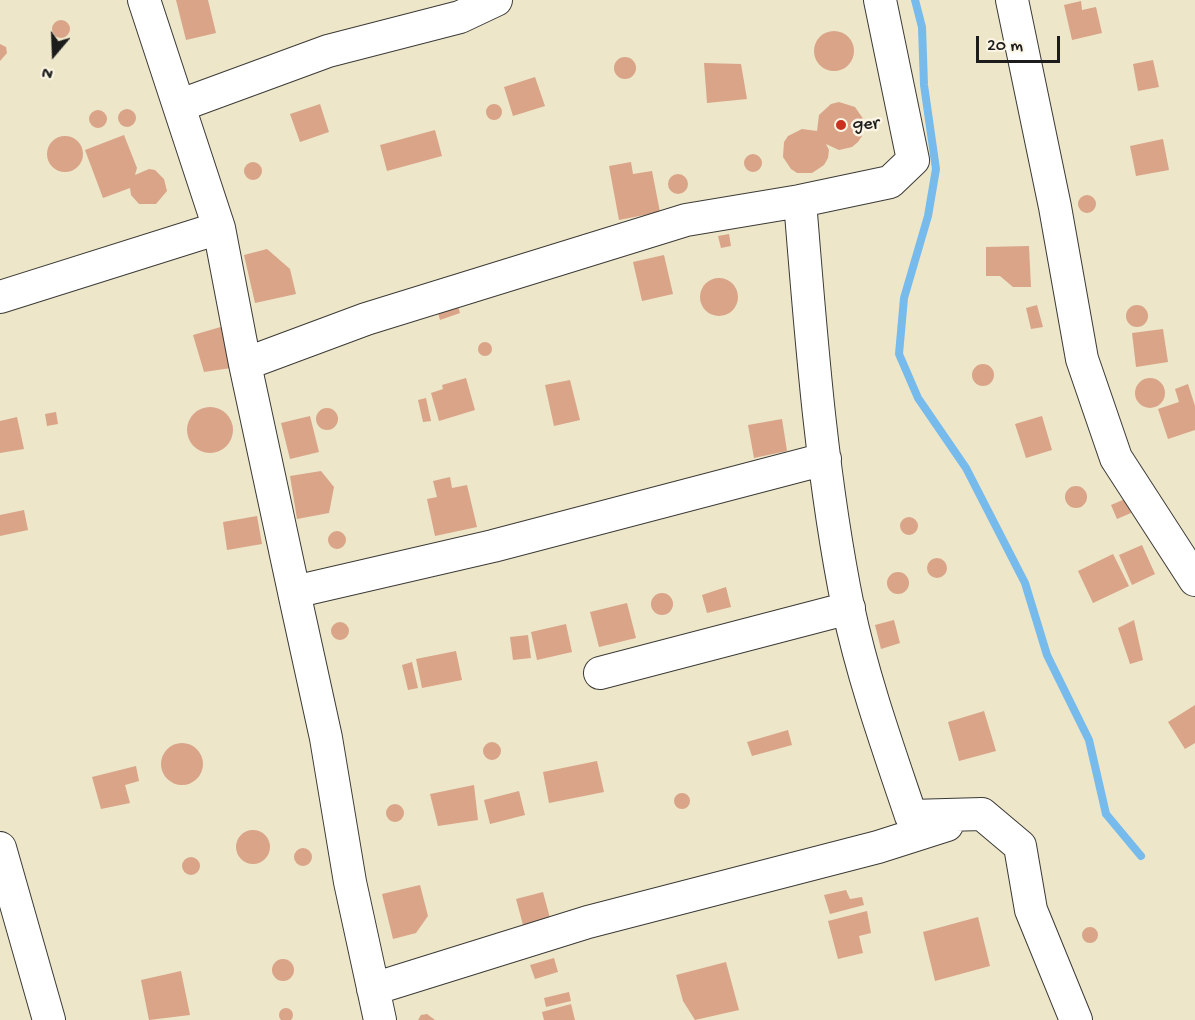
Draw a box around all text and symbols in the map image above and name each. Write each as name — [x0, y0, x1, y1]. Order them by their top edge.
north arrow — [24, 24, 84, 84]
scale bar — [979, 24, 1063, 62]
text: 20 m — [987, 36, 1023, 57]
text: N — [40, 61, 56, 82]
place label: ger — [853, 114, 879, 136]
marker: ger — [834, 118, 848, 132]

